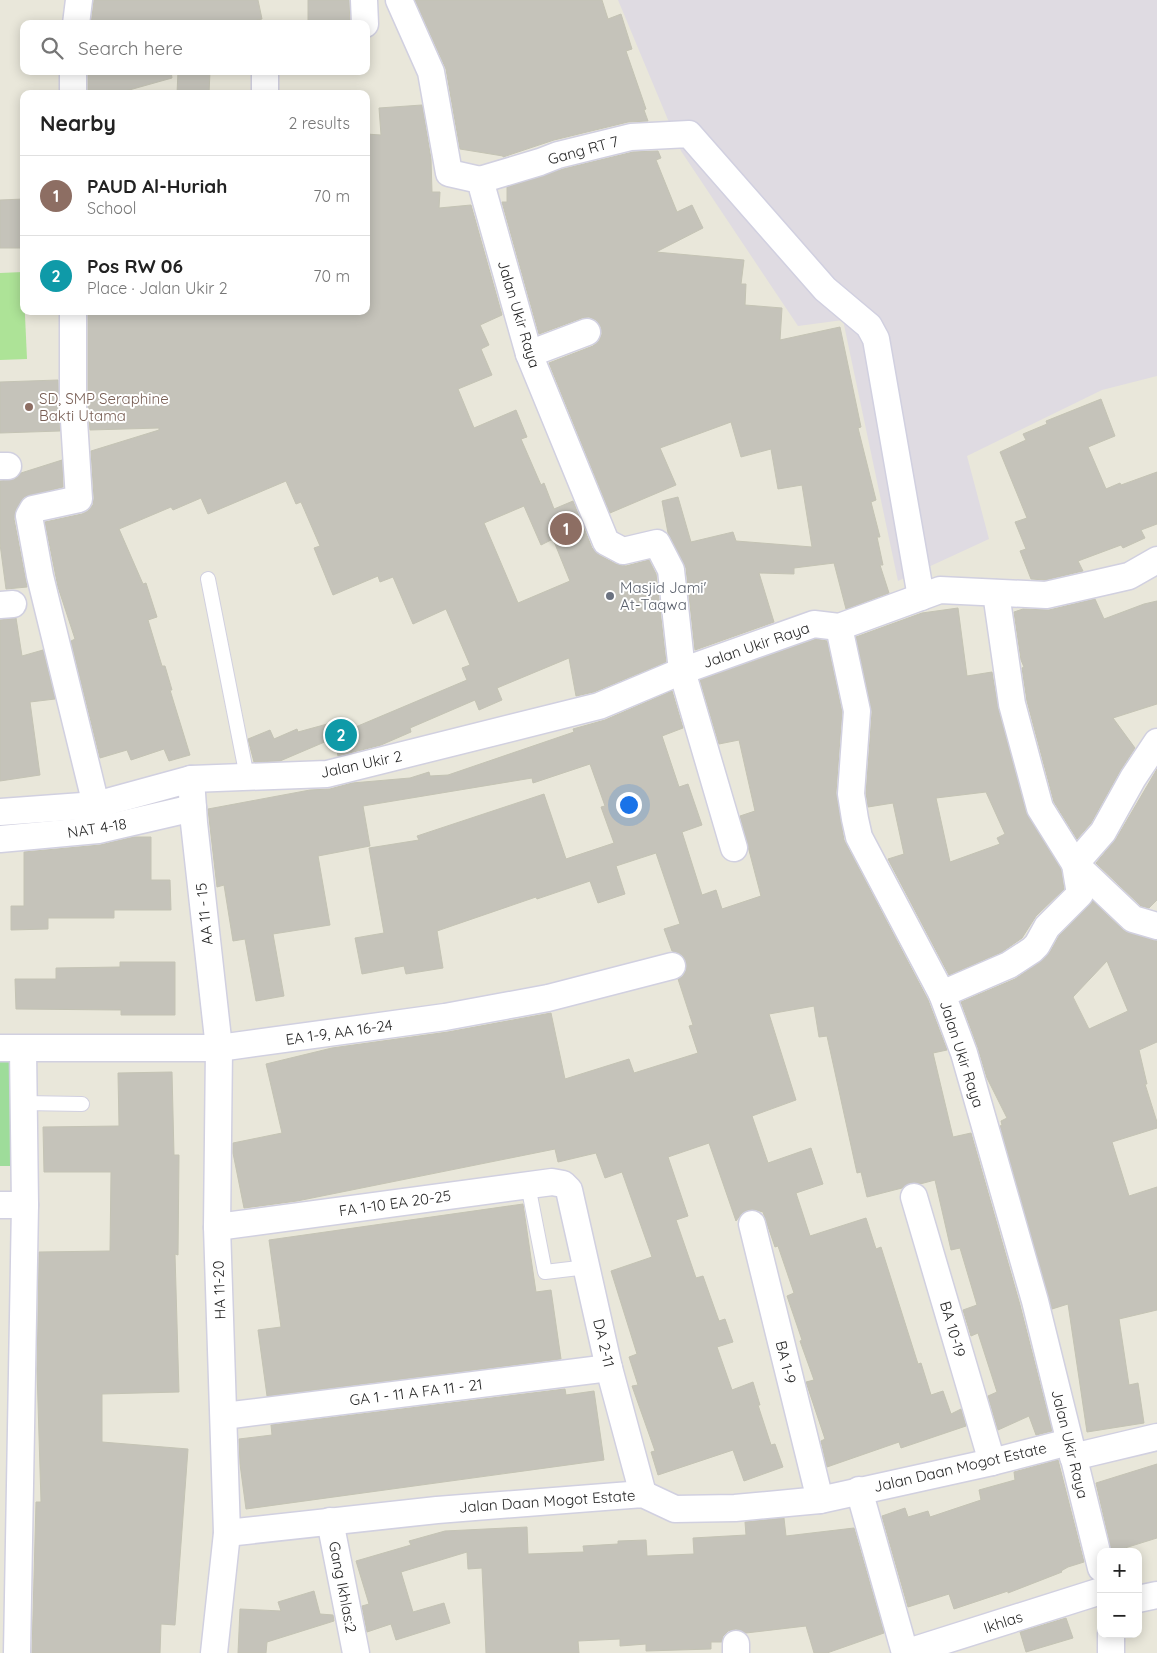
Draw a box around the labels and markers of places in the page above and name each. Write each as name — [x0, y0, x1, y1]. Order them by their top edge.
place label: SD, SMP Seraphine Bakti Utama — [39, 389, 169, 425]
marker: SD, SMP Seraphine Bakti Utama — [23, 401, 35, 413]
pin: 1 — [550, 510, 582, 548]
place label: Masjid Jami' At-Taqwa — [620, 578, 707, 614]
marker: Masjid Jami' At-Taqwa — [604, 590, 616, 602]
pin: 2 — [325, 716, 357, 754]

